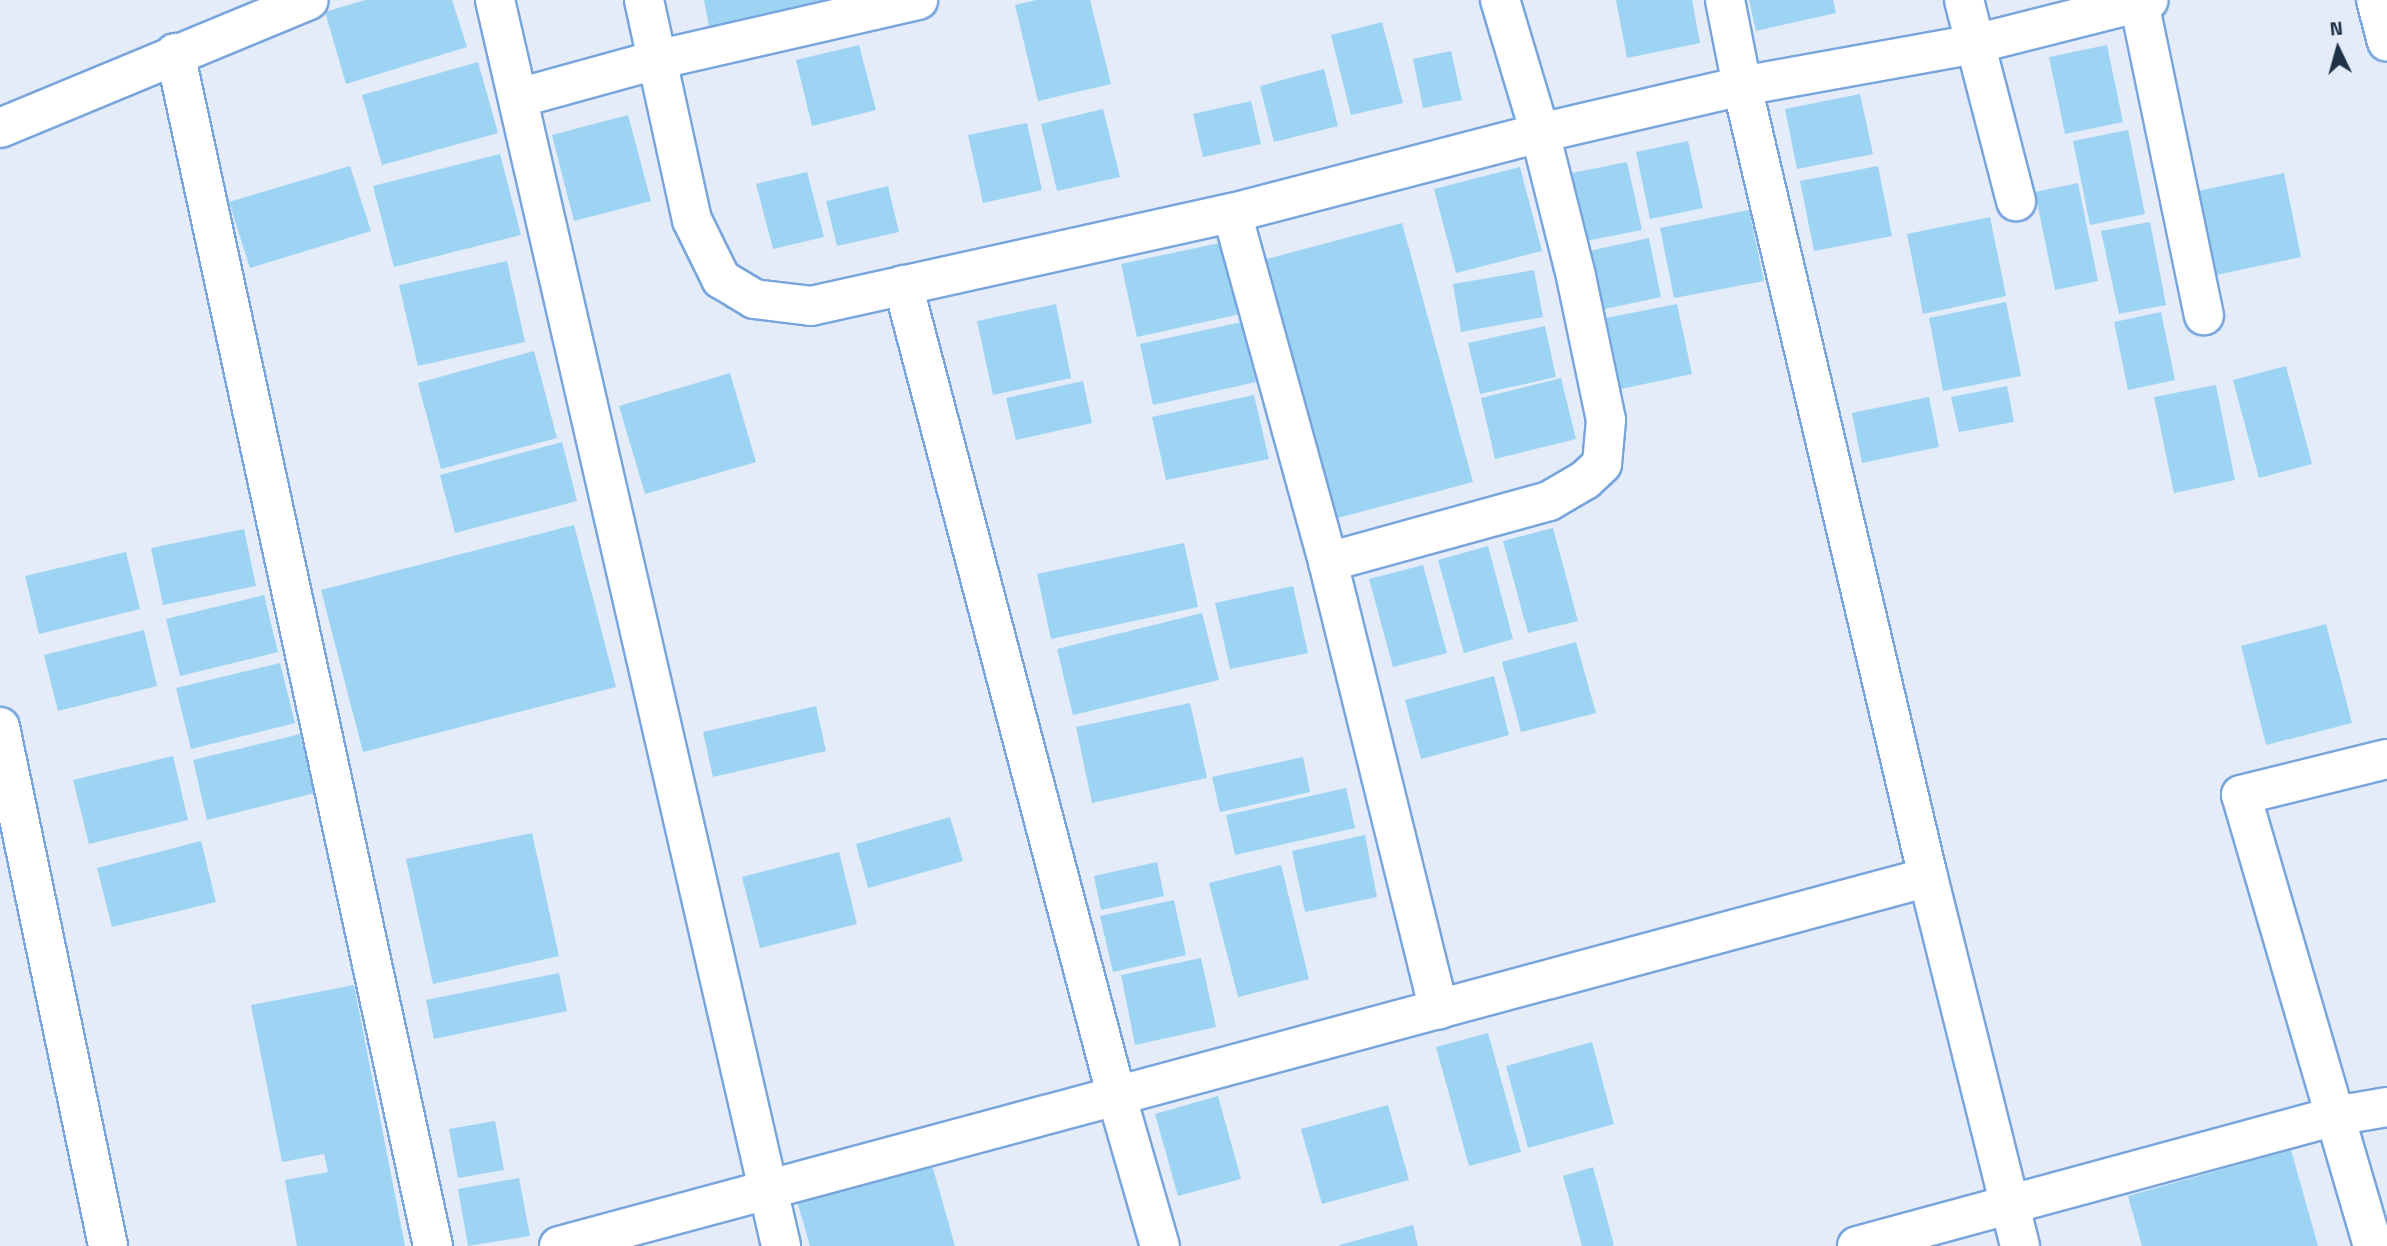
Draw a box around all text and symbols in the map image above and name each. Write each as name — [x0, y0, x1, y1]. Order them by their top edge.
text: N — [2328, 13, 2344, 43]
north arrow — [2303, 14, 2373, 84]

